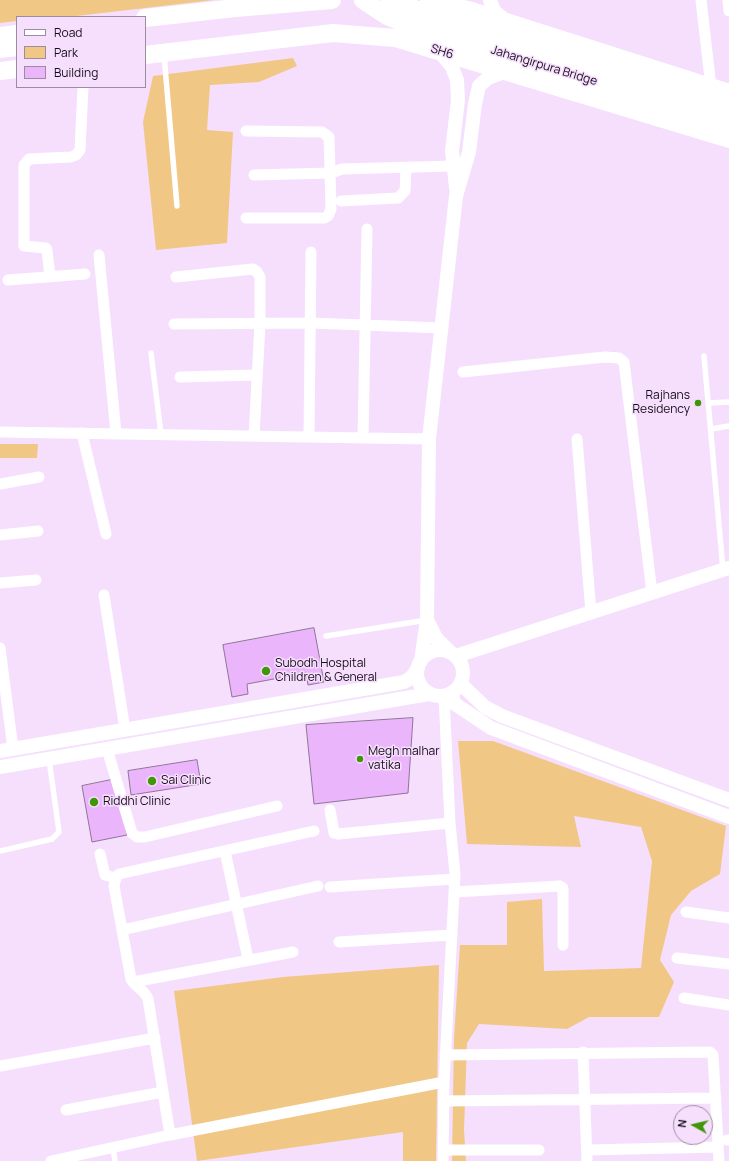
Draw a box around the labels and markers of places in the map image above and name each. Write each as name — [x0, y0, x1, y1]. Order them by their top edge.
place label: Rajhans Residency — [633, 389, 690, 417]
marker: Rajhans Residency — [693, 398, 703, 408]
place label: Subodh Hospital Children & General — [275, 657, 377, 685]
marker: Subodh Hospital Children & General — [260, 665, 272, 677]
place label: Megh malhar vatika — [368, 745, 439, 773]
marker: Megh malhar vatika — [355, 754, 365, 764]
place label: Sai Clinic — [161, 774, 211, 788]
marker: Sai Clinic — [146, 775, 158, 787]
place label: Riddhi Clinic — [103, 795, 171, 809]
marker: Riddhi Clinic — [88, 796, 100, 808]

